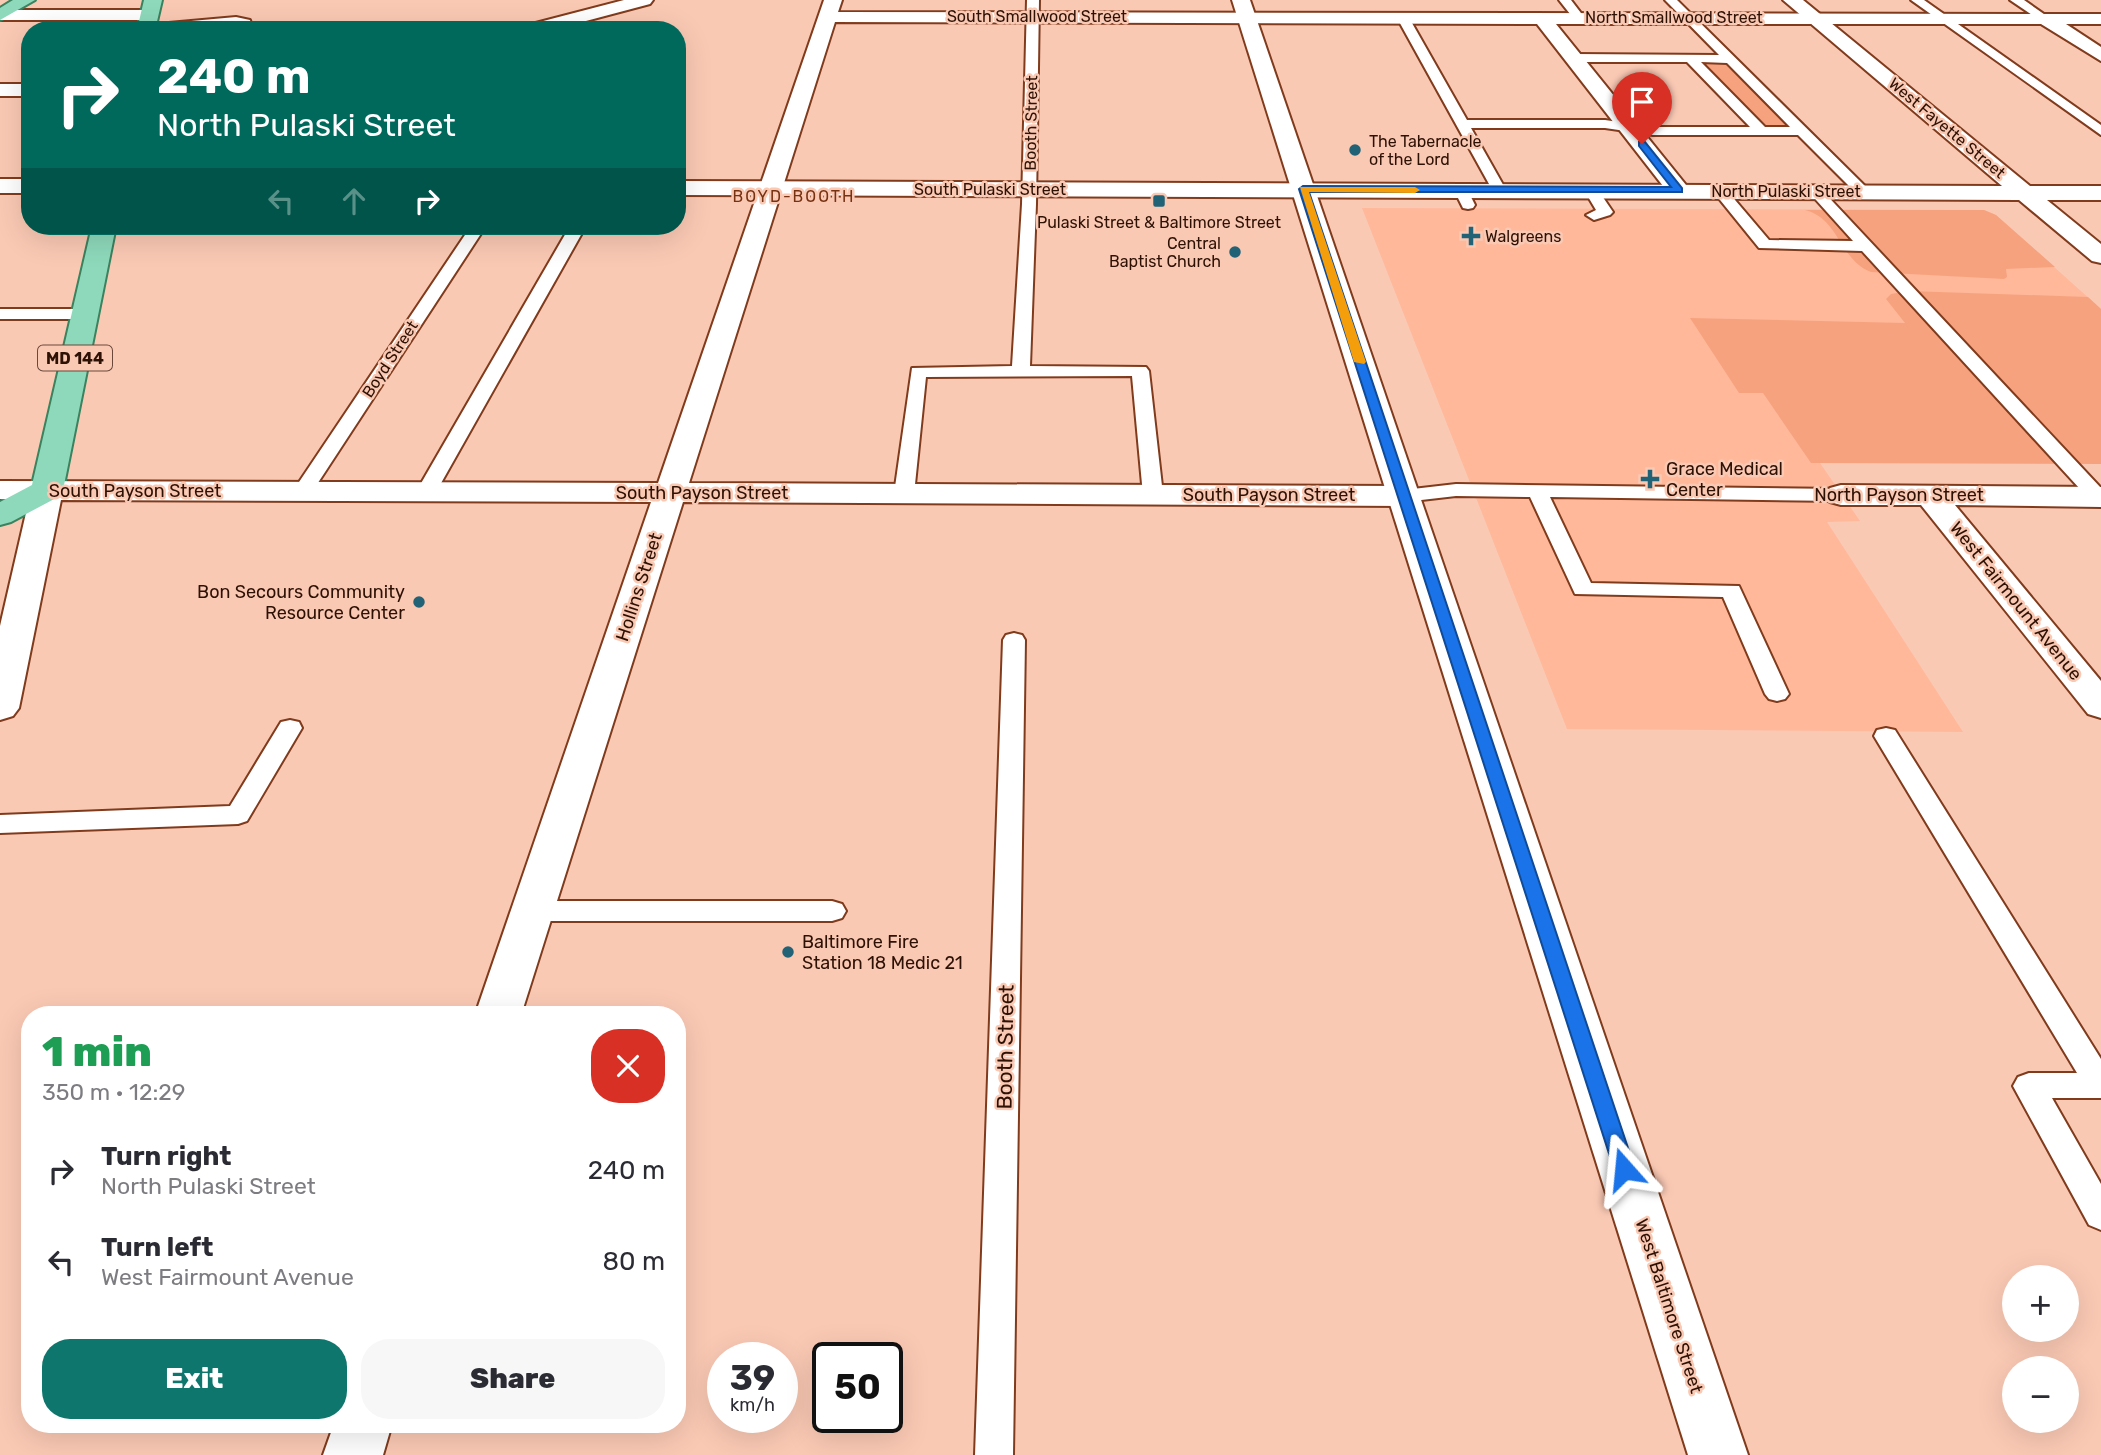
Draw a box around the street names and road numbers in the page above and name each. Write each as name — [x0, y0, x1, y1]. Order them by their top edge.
street label: South Smallwood Street — [947, 7, 1127, 26]
street label: North Smallwood Street — [1585, 8, 1763, 27]
street label: West Fayette Street — [1885, 74, 2009, 182]
street label: Booth Street — [1021, 75, 1041, 171]
street label: South Pulaski Street — [914, 180, 1066, 199]
street label: North Pulaski Street — [1711, 182, 1861, 201]
street label: Boyd Street — [358, 317, 422, 401]
road number: MD 144 — [38, 346, 112, 370]
street label: South Payson Street — [49, 480, 221, 502]
street label: South Payson Street — [616, 482, 788, 504]
street label: South Payson Street — [1183, 484, 1355, 506]
street label: North Payson Street — [1814, 484, 1984, 506]
street label: West Fairmount Avenue — [1945, 517, 2087, 685]
street label: Hollins Street — [611, 530, 667, 644]
street label: Booth Street — [991, 984, 1019, 1110]
street label: West Baltimore Street — [1630, 1216, 1708, 1396]

